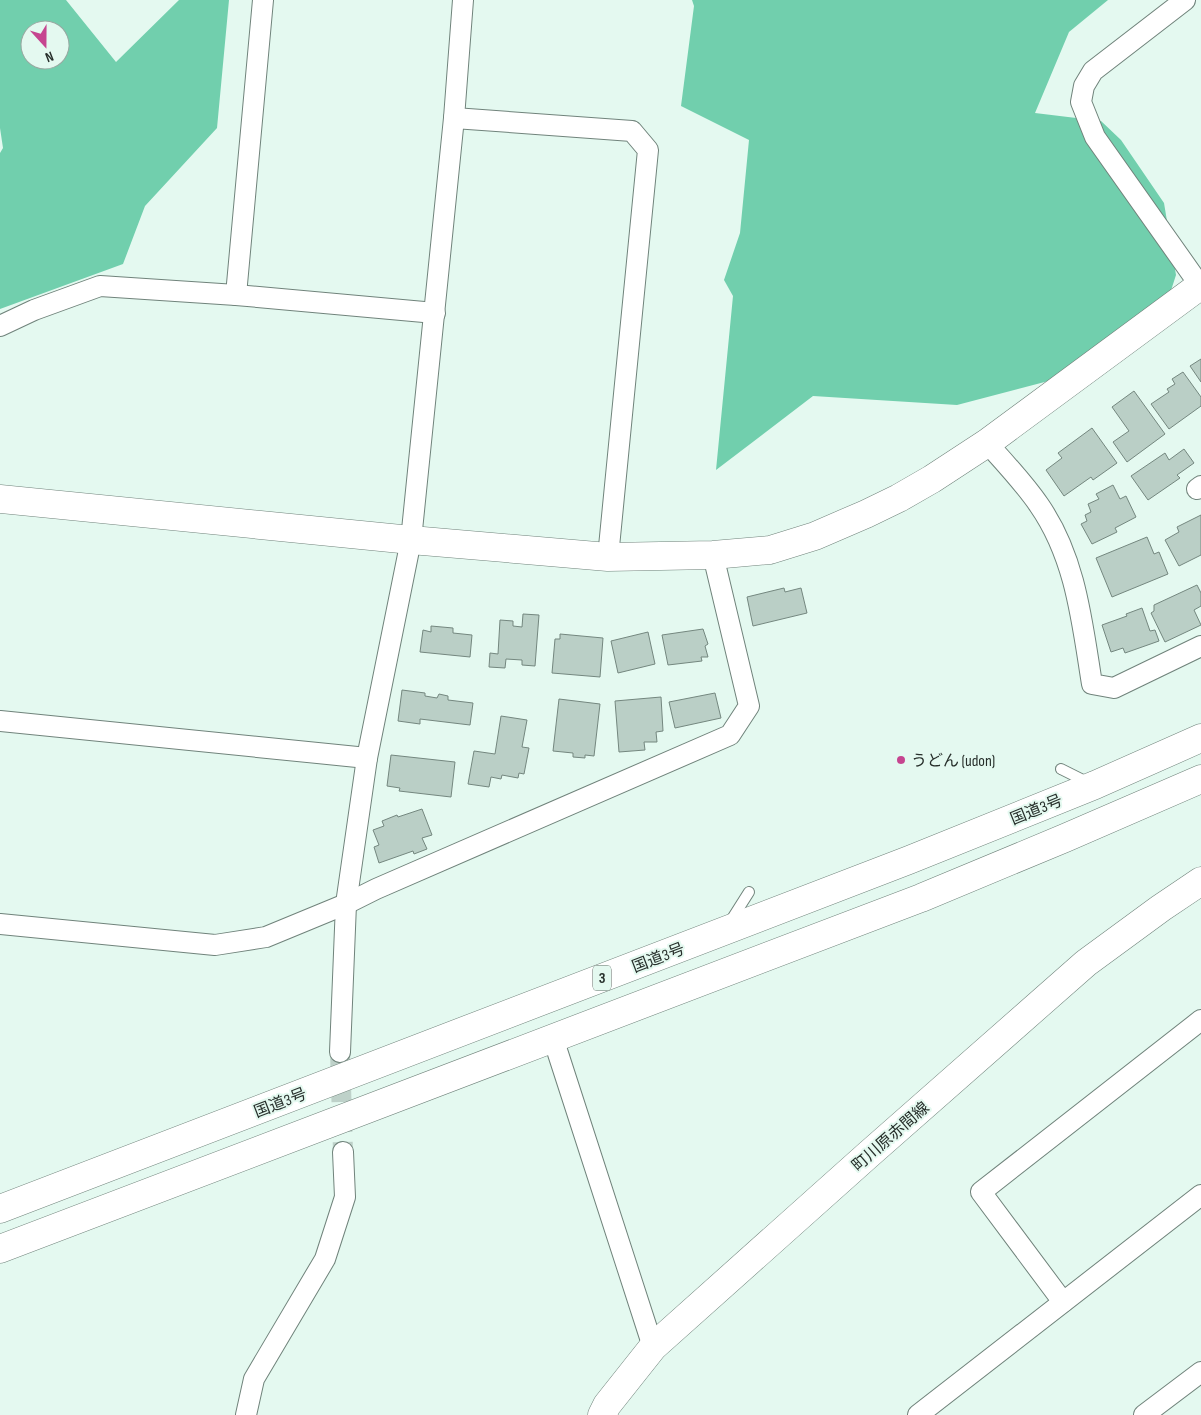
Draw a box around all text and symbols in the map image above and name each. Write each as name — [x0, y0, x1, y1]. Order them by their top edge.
north arrow — [20, 20, 70, 70]
text: N — [43, 47, 56, 66]
place label: うどん (udon) — [911, 752, 995, 771]
marker: うどん (udon) — [895, 754, 907, 766]
street label: 国道3号 — [1008, 791, 1065, 829]
street label: 国道3号 — [630, 940, 687, 977]
road number: 3 — [593, 966, 611, 990]
street label: 国道3号 — [252, 1085, 309, 1122]
street label: 町川原赤間線 — [849, 1098, 933, 1176]

